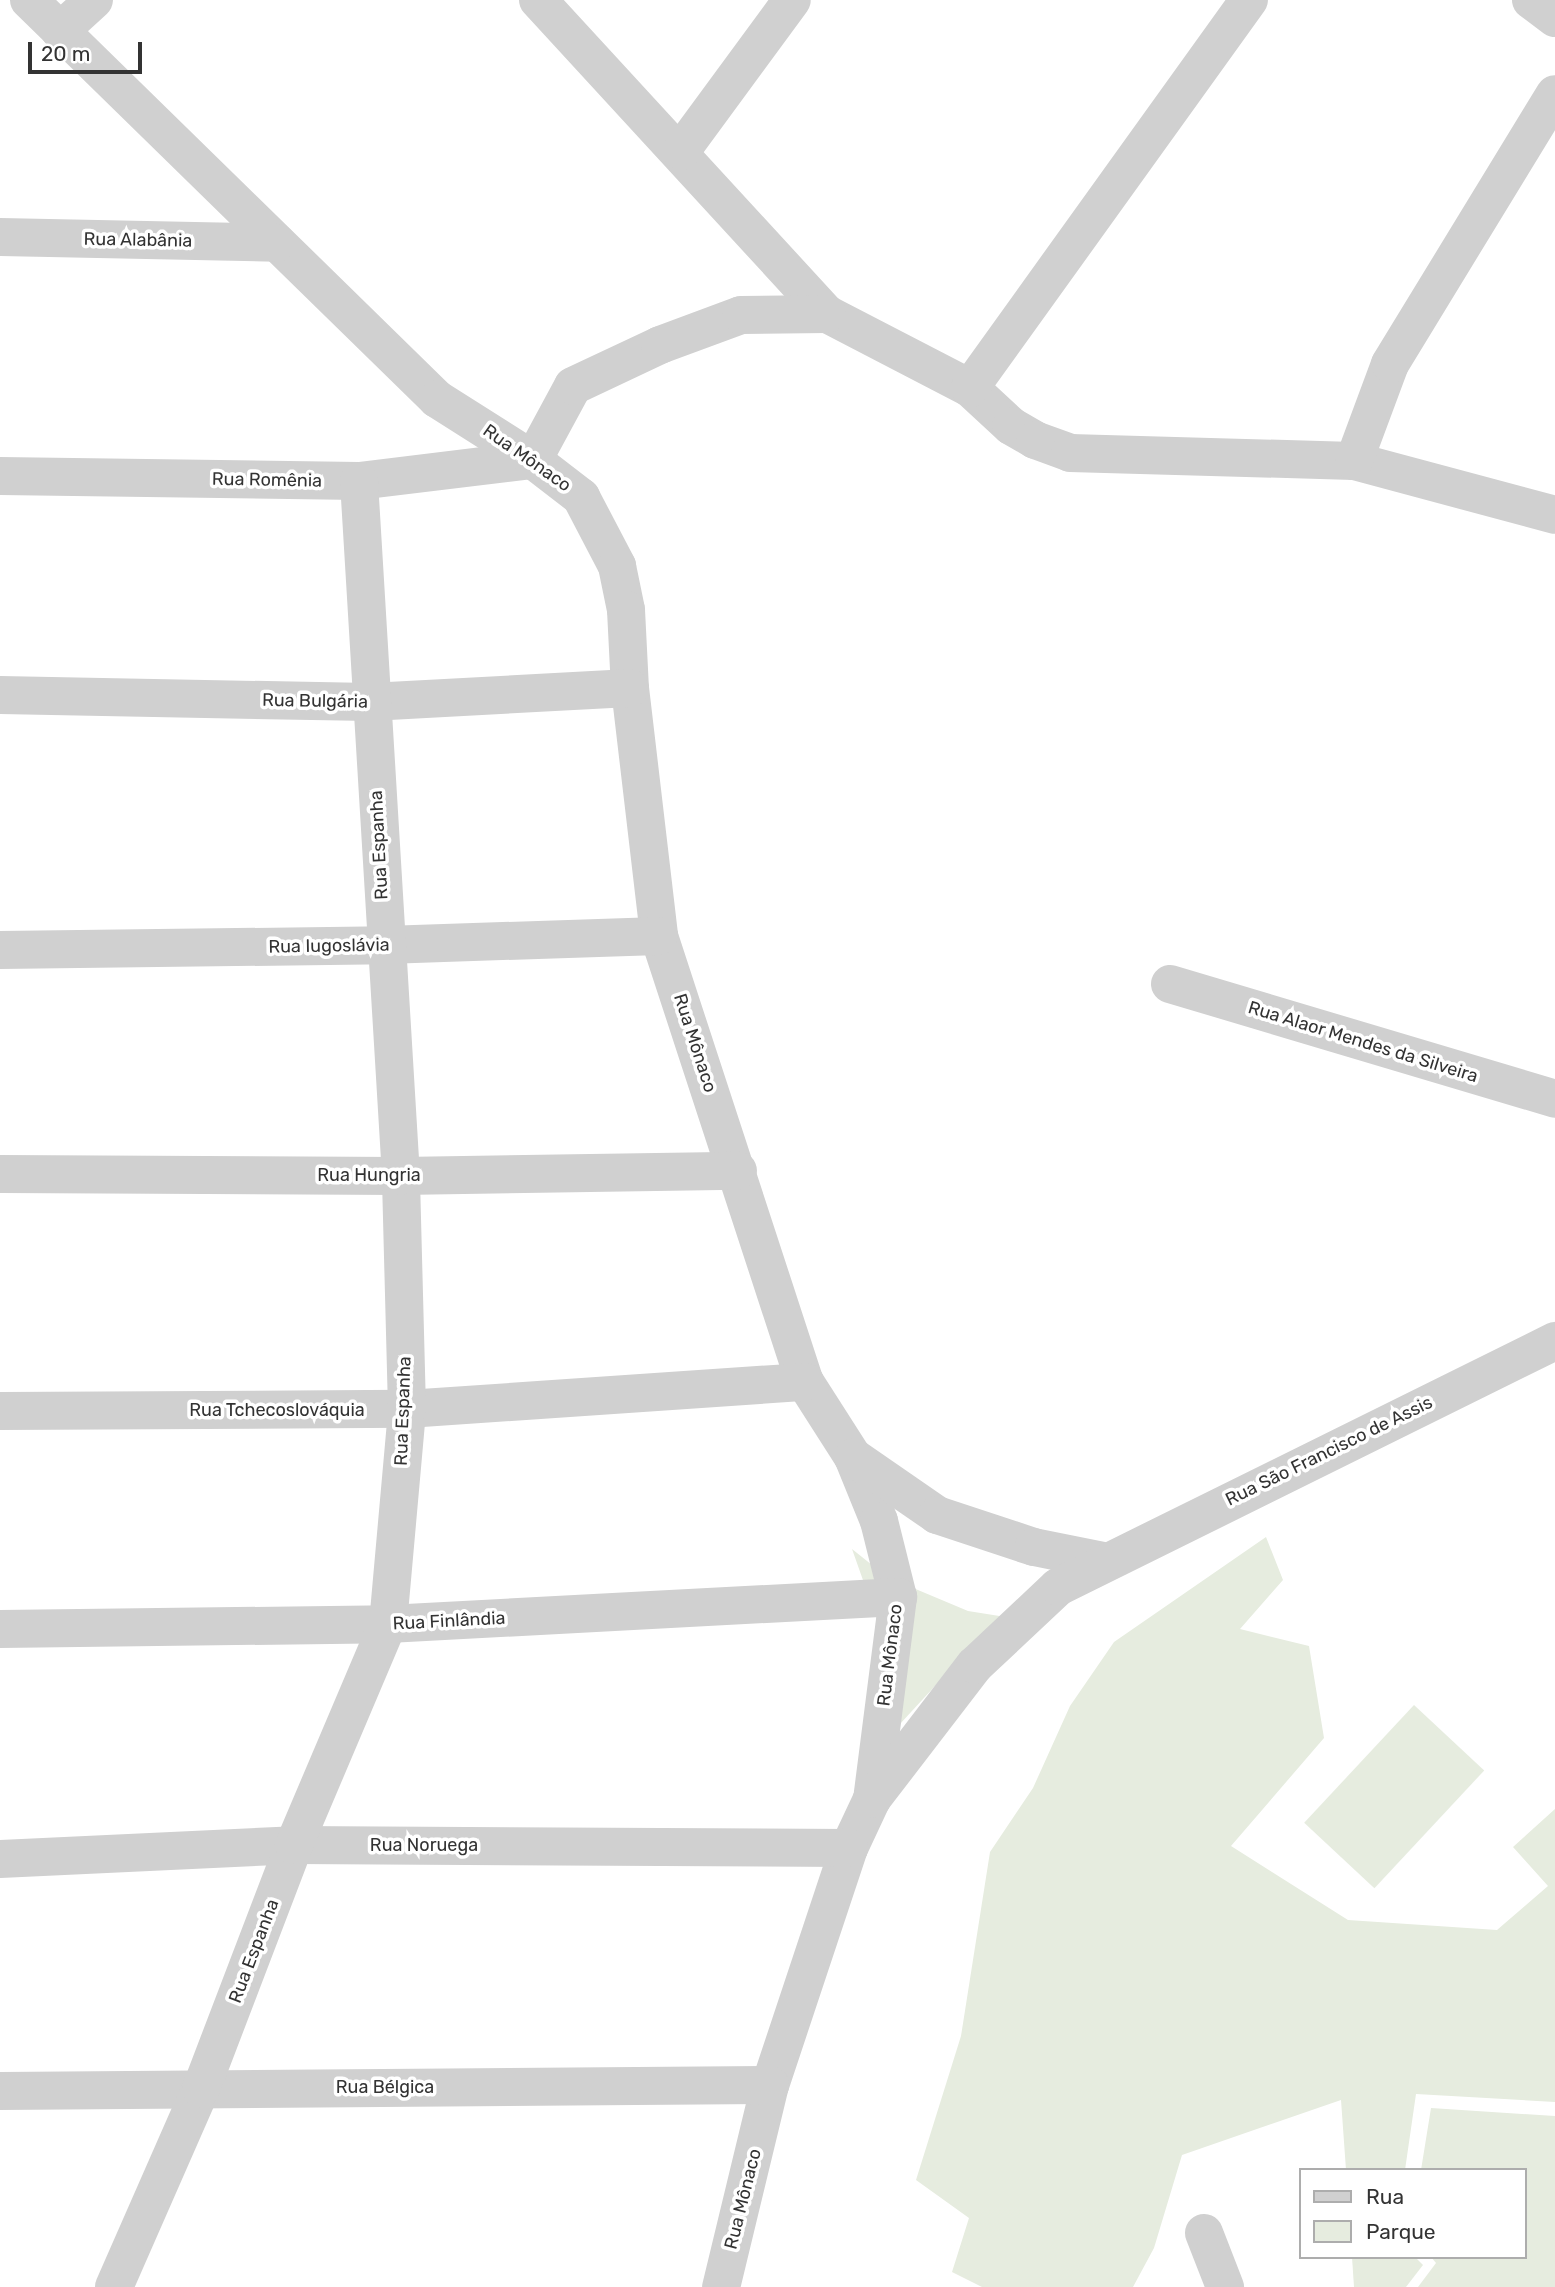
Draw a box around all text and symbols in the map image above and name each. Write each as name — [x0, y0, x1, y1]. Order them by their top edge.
scale bar — [32, 28, 145, 72]
text: 20 m — [41, 41, 90, 66]
street label: Rua Alabânia — [83, 228, 193, 252]
street label: Rua Mônaco — [479, 420, 575, 496]
street label: Rua Romênia — [212, 468, 322, 492]
street label: Rua Bulgária — [262, 689, 368, 713]
street label: Rua Espanha — [365, 790, 393, 900]
street label: Rua Iugoslávia — [268, 934, 390, 958]
street label: Rua Mônaco — [669, 991, 721, 1095]
street label: Rua Alaor Mendes da Silveira — [1245, 997, 1481, 1087]
street label: Rua Hungria — [317, 1164, 421, 1186]
street label: Rua Espanha — [390, 1356, 416, 1466]
street label: Rua São Francisco de Assis — [1222, 1391, 1436, 1511]
street label: Rua Tchecoslováquia — [189, 1399, 365, 1421]
street label: Rua Mônaco — [873, 1603, 907, 1707]
street label: Rua Finlândia — [392, 1607, 506, 1635]
street label: Rua Noruega — [370, 1834, 478, 1856]
street label: Rua Espanha — [224, 1896, 284, 2006]
street label: Rua Bélgica — [336, 2076, 434, 2098]
street label: Rua Mônaco — [720, 2147, 766, 2251]
legend — [1300, 2168, 1527, 2259]
text: Rua — [1366, 2184, 1404, 2209]
text: Parque — [1366, 2219, 1436, 2244]

